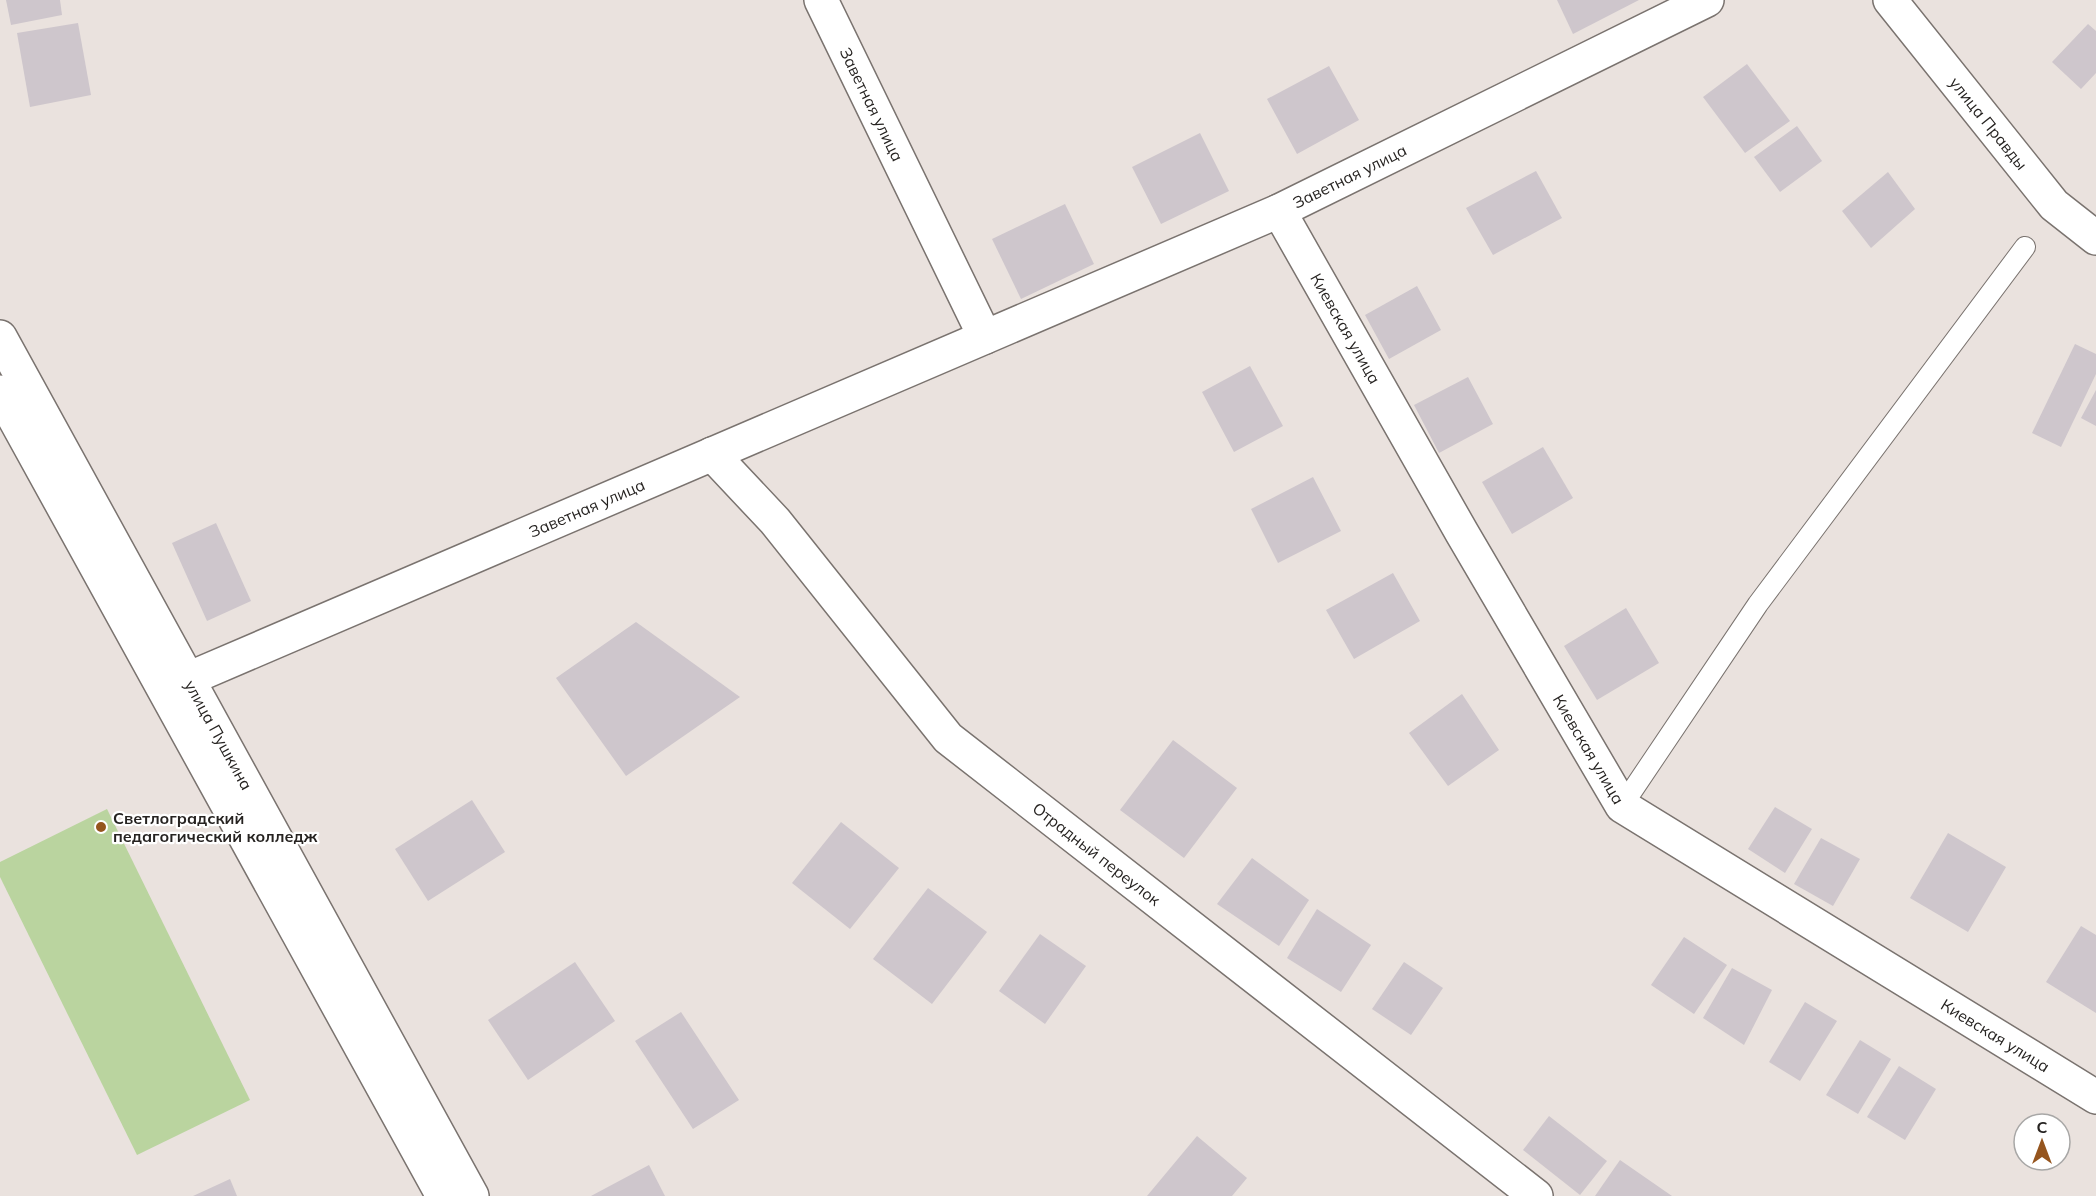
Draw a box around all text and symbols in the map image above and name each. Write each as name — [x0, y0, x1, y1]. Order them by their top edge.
street label: Заветная улица — [836, 44, 908, 165]
street label: улица Правды — [1945, 73, 2032, 174]
street label: Заветная улица — [1290, 140, 1410, 213]
street label: Киевская улица — [1306, 270, 1385, 387]
street label: Заветная улица — [526, 474, 648, 542]
street label: улица Пушкина — [180, 676, 257, 793]
street label: Киевская улица — [1549, 691, 1629, 808]
street label: Отрадный переулок — [1029, 798, 1165, 910]
place label: Светлоградский педагогический колледж — [113, 808, 318, 846]
marker: Светлоградский педагогический колледж — [94, 820, 108, 834]
street label: Киевская улица — [1937, 994, 2054, 1076]
north arrow — [2012, 1112, 2072, 1172]
text: С — [2037, 1117, 2048, 1137]

